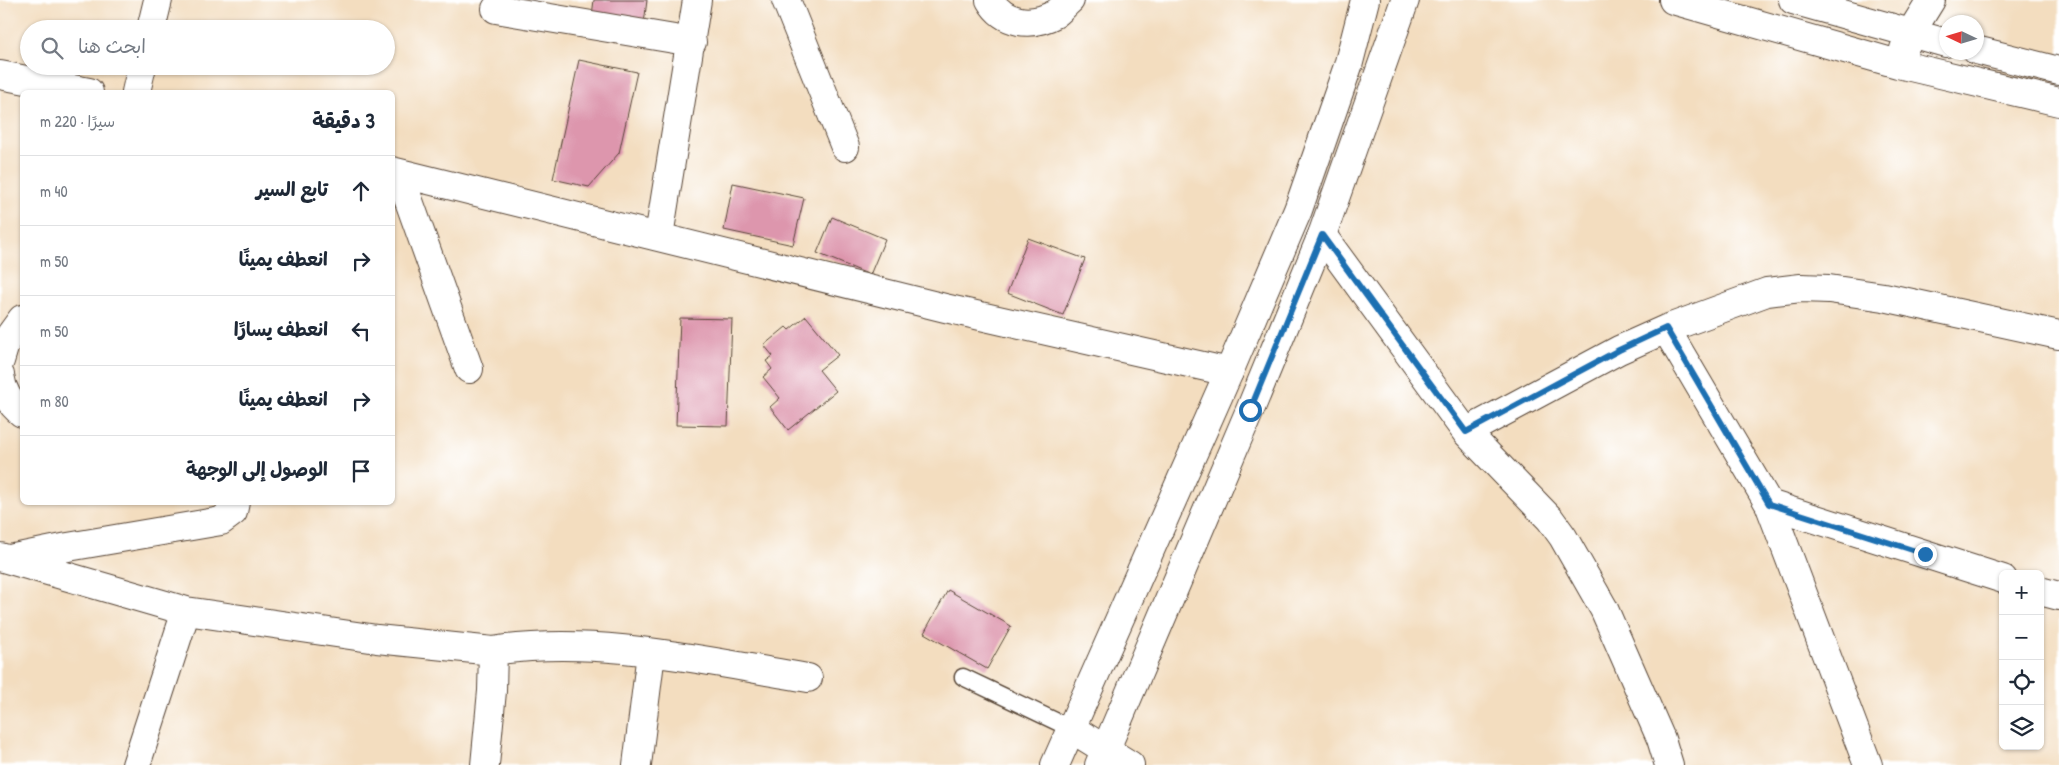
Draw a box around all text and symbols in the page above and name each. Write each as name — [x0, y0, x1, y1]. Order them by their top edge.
north arrow — [1939, 15, 1984, 60]
search box — [20, 20, 395, 75]
text: ابحث هنا — [78, 33, 146, 59]
icon: search — [38, 34, 66, 62]
text: 3 دقيقة — [312, 106, 375, 135]
text: سيرًا · 220 m — [40, 110, 115, 132]
text: تابع السير — [256, 176, 328, 202]
icon: ahead — [347, 177, 375, 205]
text: 40 m — [40, 180, 68, 202]
text: انعطف يمينًا — [239, 246, 328, 272]
icon: right — [347, 247, 375, 275]
text: 50 m — [40, 250, 69, 272]
text: انعطف يسارًا — [234, 316, 328, 342]
icon: left — [347, 317, 375, 345]
text: 50 m — [40, 320, 69, 342]
text: انعطف يمينًا — [239, 386, 328, 412]
icon: right — [347, 387, 375, 415]
text: 80 m — [40, 390, 69, 412]
route start — [1239, 399, 1262, 422]
text: الوصول إلى الوجهة — [186, 456, 328, 482]
icon: arrive — [347, 457, 375, 485]
route end — [1914, 543, 1937, 566]
map controls — [1999, 570, 2044, 750]
button: + — [1999, 570, 2044, 615]
button: − — [1999, 615, 2044, 660]
button: locate — [1999, 660, 2044, 705]
button: layers — [1999, 705, 2044, 750]

